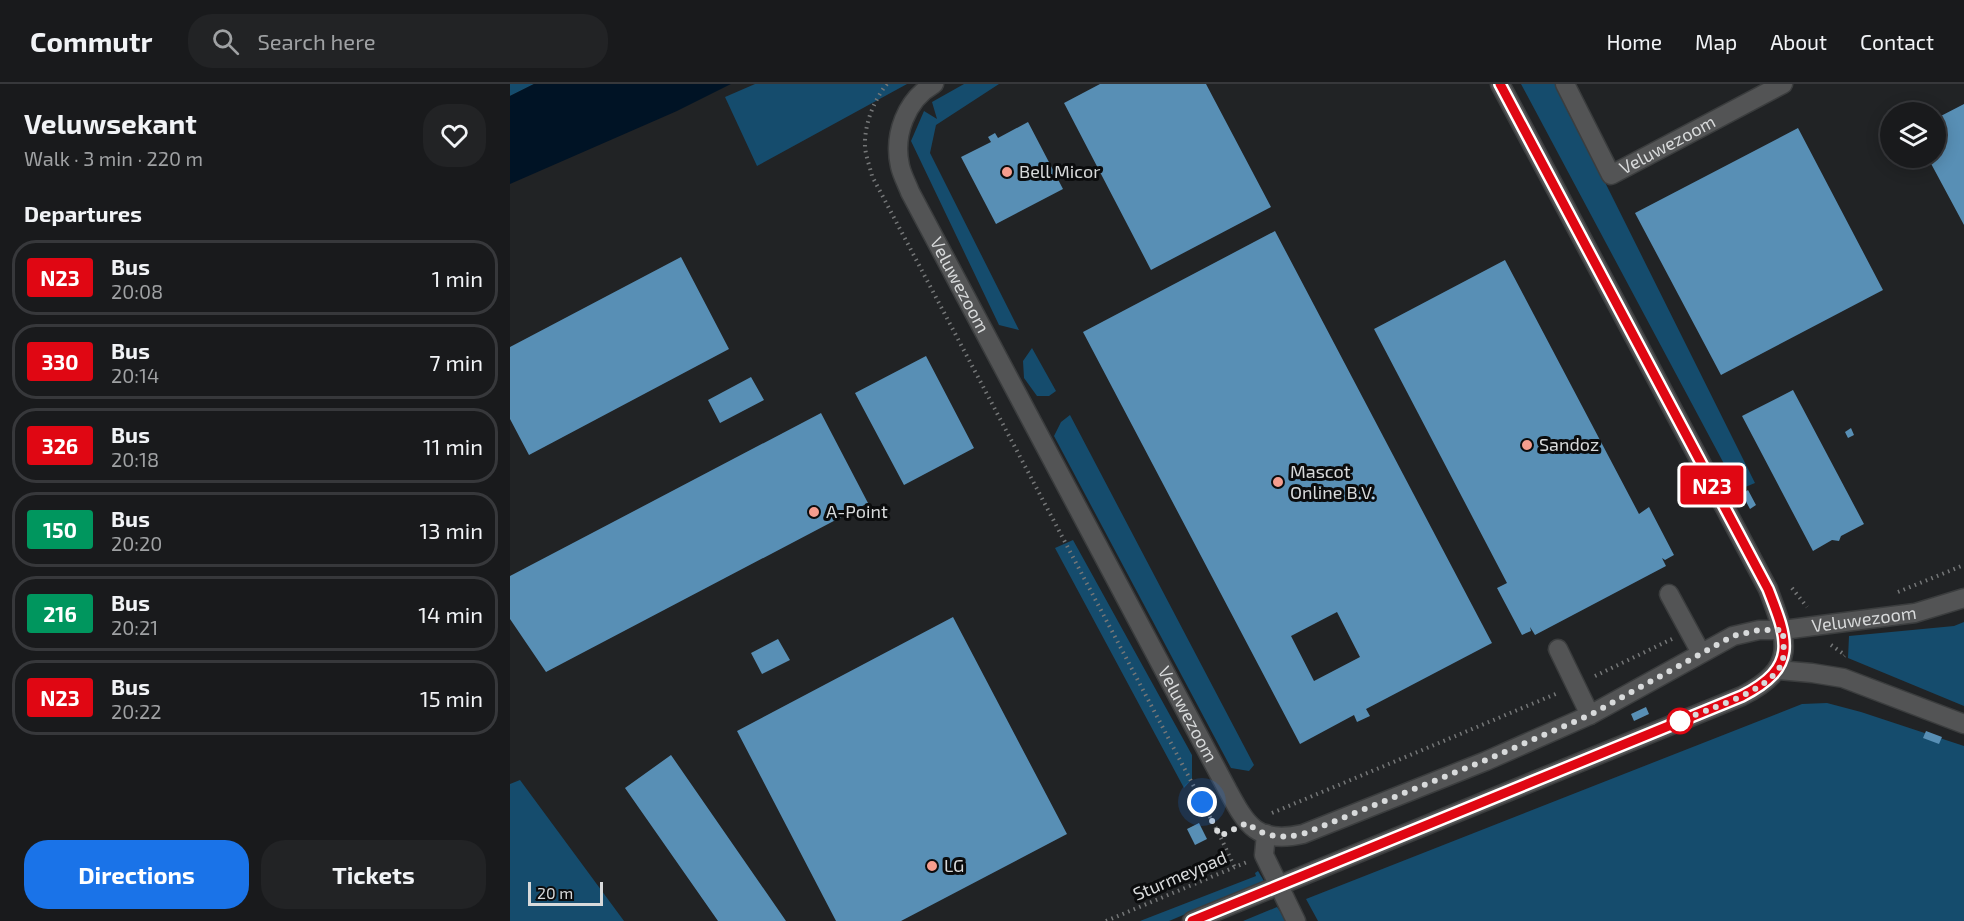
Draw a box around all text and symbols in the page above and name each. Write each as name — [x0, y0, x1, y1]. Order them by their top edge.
search box — [188, 14, 608, 68]
text: Commutr — [30, 24, 152, 58]
icon: search — [209, 25, 242, 58]
text: Search here — [257, 28, 376, 54]
text: Home — [1606, 29, 1662, 54]
text: Map — [1695, 29, 1737, 54]
text: About — [1770, 29, 1827, 54]
text: Contact — [1860, 29, 1934, 54]
map controls — [1880, 102, 1946, 168]
button: layers — [1880, 102, 1946, 168]
button: heart — [423, 104, 486, 167]
text: Veluwsekant — [24, 106, 197, 140]
street label: Veluwezoom — [1615, 110, 1719, 179]
text: Walk · 3 min · 220 m — [24, 146, 203, 170]
place label: Bell Micor — [1019, 160, 1100, 182]
marker: Bell Micor — [1000, 165, 1014, 179]
text: Departures — [24, 200, 142, 226]
street label: Veluwezoom — [926, 233, 995, 336]
text: Bus — [111, 253, 150, 279]
text: N23 — [40, 265, 80, 290]
text: 1 min — [432, 265, 483, 291]
text: 20:08 — [111, 279, 163, 303]
text: Bus — [111, 337, 150, 363]
text: 330 — [41, 349, 79, 374]
text: 7 min — [429, 349, 483, 375]
text: 20:14 — [111, 363, 159, 387]
text: Bus — [111, 421, 150, 447]
text: 326 — [42, 433, 78, 458]
text: 11 min — [423, 433, 483, 459]
place label: Sandoz — [1539, 433, 1599, 455]
marker: Sandoz — [1520, 438, 1534, 452]
text: 20:18 — [111, 447, 159, 471]
place label: Mascot Online B.V. — [1290, 460, 1375, 503]
line badge: N23 — [1678, 466, 1746, 504]
text: N23 — [1692, 473, 1732, 498]
marker: Mascot Online B.V. — [1271, 475, 1285, 489]
place label: A-Point — [826, 500, 888, 522]
text: Bus — [111, 505, 150, 531]
marker: A-Point — [807, 505, 821, 519]
text: 150 — [43, 517, 77, 542]
text: 13 min — [420, 517, 483, 543]
text: 20:20 — [111, 531, 162, 555]
text: Bus — [111, 589, 150, 615]
text: 216 — [43, 601, 77, 626]
text: 14 min — [418, 601, 483, 627]
street label: Veluwezoom — [1810, 601, 1918, 636]
text: 20:21 — [111, 615, 158, 639]
street label: Veluwezoom — [1154, 662, 1223, 766]
text: Bus — [111, 673, 150, 699]
text: N23 — [40, 685, 80, 710]
text: 15 min — [420, 685, 483, 711]
text: 20:22 — [111, 699, 162, 723]
unlabelled marker — [1667, 708, 1693, 734]
your location — [1187, 787, 1217, 817]
button: Directions — [24, 840, 249, 909]
button: Tickets — [261, 840, 486, 909]
street label: Sturmeypad — [1129, 845, 1230, 905]
place label: LG — [944, 854, 964, 876]
marker: LG — [925, 859, 939, 873]
scale bar — [528, 879, 603, 906]
text: 20 m — [537, 883, 573, 902]

